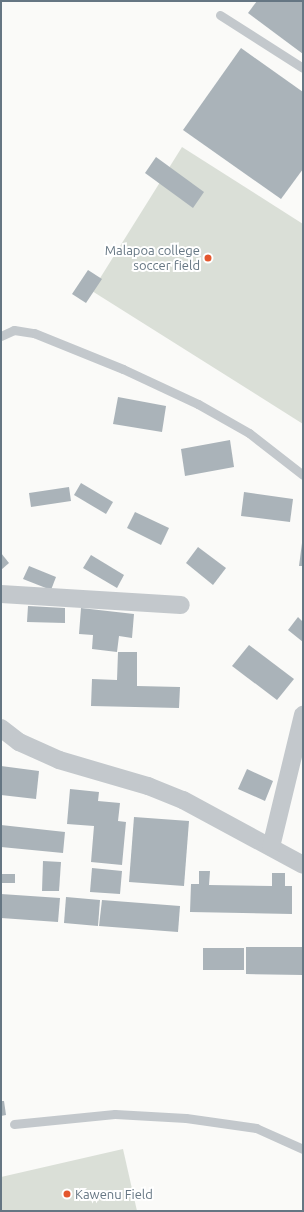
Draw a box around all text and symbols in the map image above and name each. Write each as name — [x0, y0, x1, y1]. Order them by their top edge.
place label: Malapoa college soccer field — [105, 243, 200, 274]
marker: Malapoa college soccer field — [203, 253, 213, 263]
place label: Kawenu Field — [75, 1186, 153, 1202]
marker: Kawenu Field — [62, 1189, 72, 1199]

